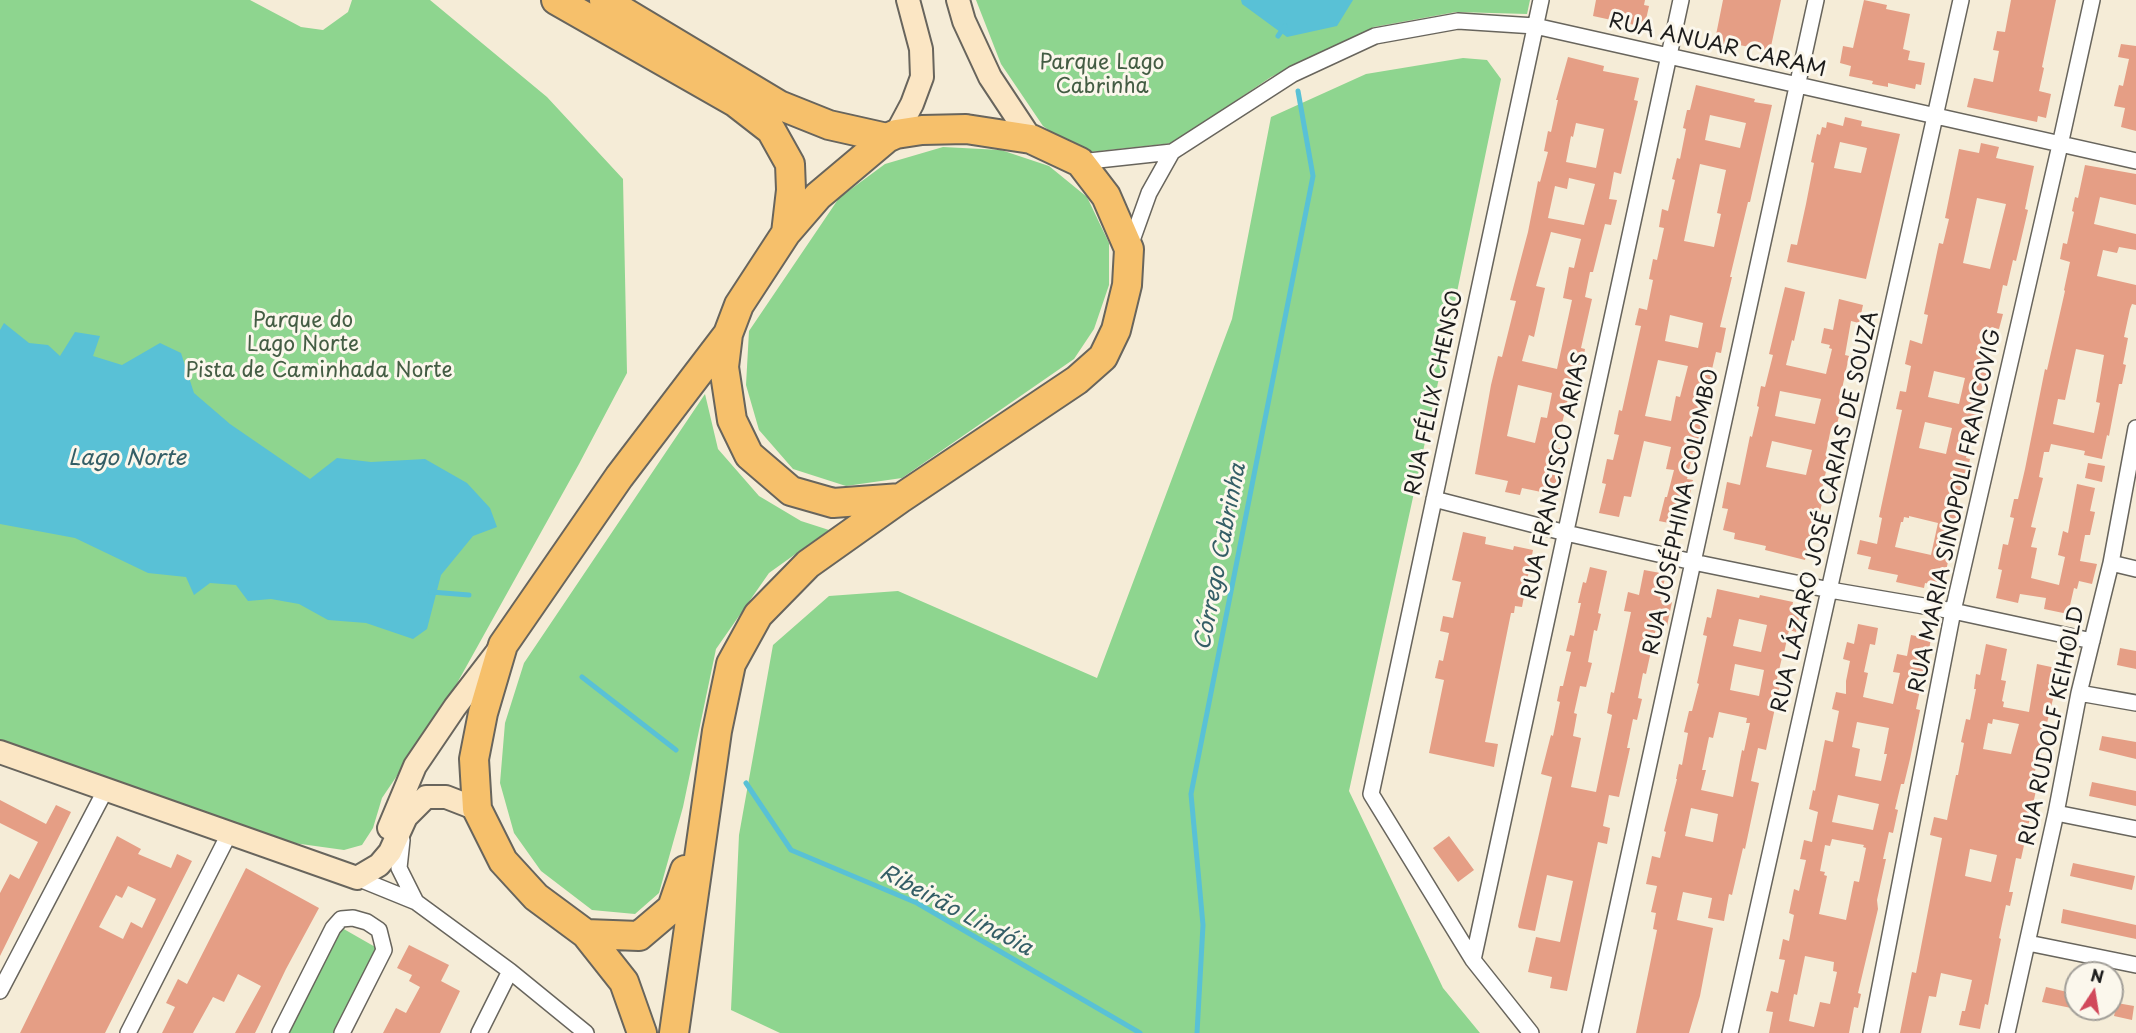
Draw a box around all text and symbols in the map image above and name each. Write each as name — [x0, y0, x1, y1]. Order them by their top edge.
street label: RUA ANUAR CARAM — [1606, 9, 1828, 83]
park label: Parque Lago Cabrinha — [1040, 50, 1164, 100]
street label: RUA FÉLIX CHENSO — [1401, 288, 1469, 498]
park label: Parque do Lago Norte — [247, 308, 359, 358]
street label: RUA LÁZARO JOSÉ CARIAS DE SOUZA — [1767, 309, 1885, 715]
street label: RUA MARIA SINOPOLI FRANCOVIG — [1905, 327, 2007, 695]
street label: RUA FRANCISCO ARIAS — [1517, 350, 1595, 602]
park label: Pista de Caminhada Norte — [185, 358, 453, 384]
street label: RUA JOSÉPHINA COLOMBO — [1639, 367, 1725, 657]
water label: Lago Norte — [68, 446, 186, 472]
water label: Córrego Cabrinha — [1190, 461, 1252, 653]
street label: RUA RUDOLF KEIHOLD — [2015, 604, 2091, 848]
water label: Ribeirão Lindóia — [875, 860, 1037, 962]
north arrow — [2064, 961, 2124, 1021]
text: N — [2089, 962, 2106, 988]

